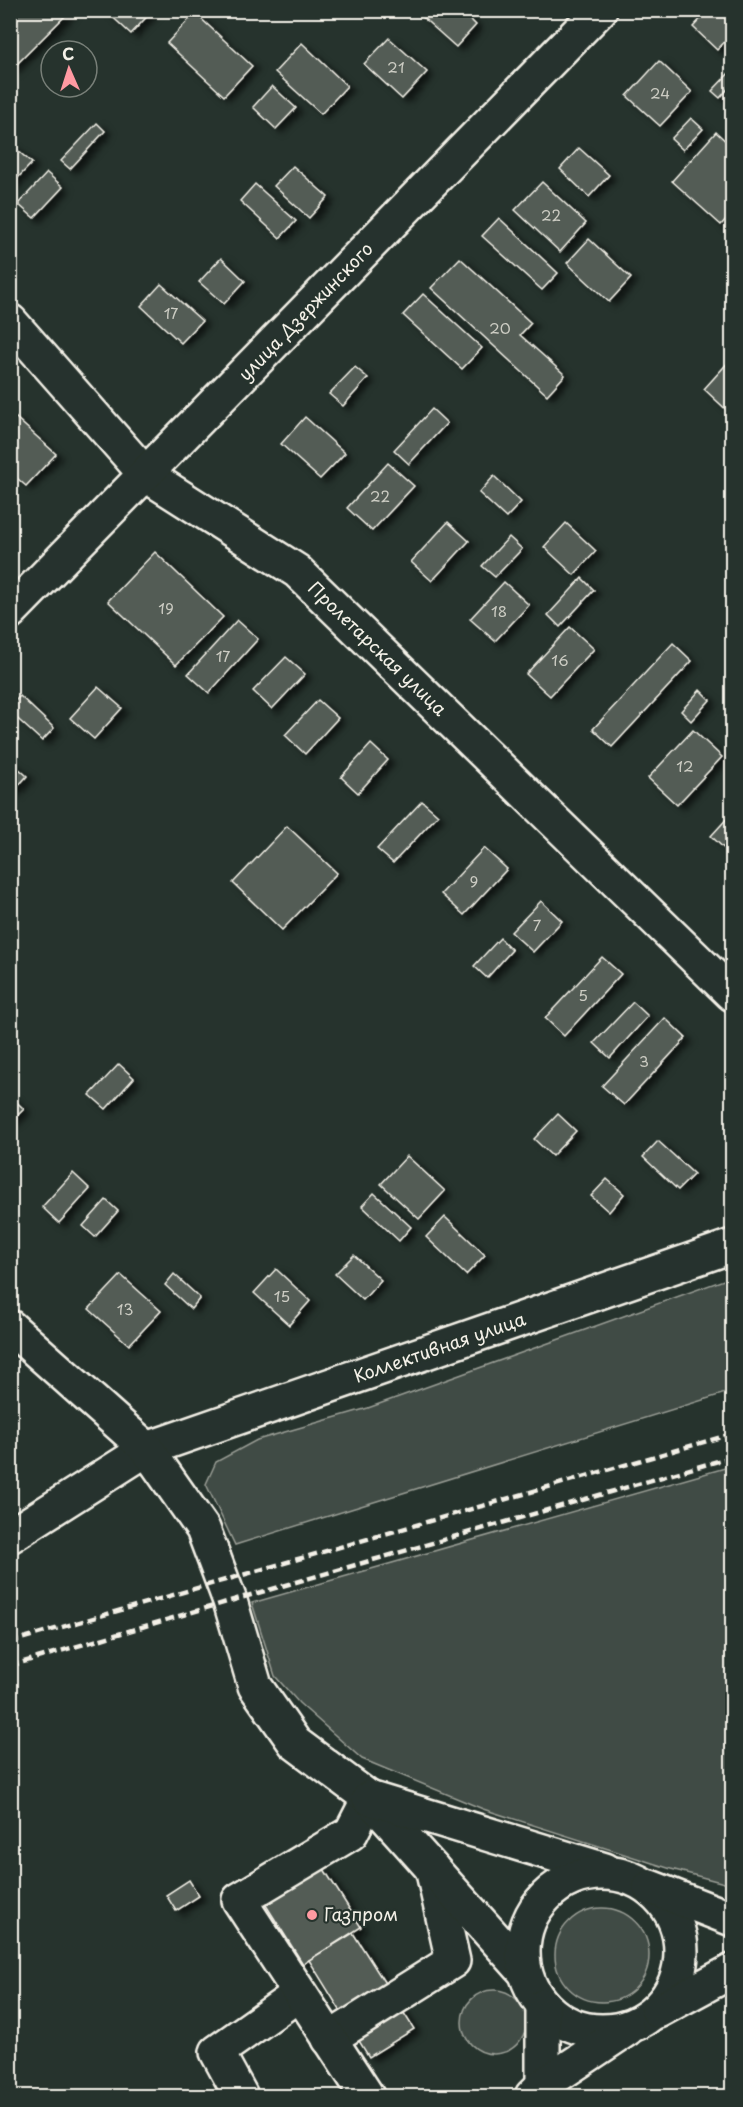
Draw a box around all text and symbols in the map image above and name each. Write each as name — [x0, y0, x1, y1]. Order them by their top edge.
north arrow — [39, 39, 99, 99]
text: С — [62, 41, 75, 65]
house number: 21 — [387, 55, 405, 78]
house number: 24 — [650, 81, 670, 104]
house number: 22 — [541, 203, 561, 226]
street label: улица Дзержинского — [231, 235, 379, 387]
house number: 17 — [164, 301, 178, 324]
house number: 20 — [489, 316, 511, 339]
house number: 22 — [370, 484, 390, 507]
street label: Пролетарская улица — [303, 574, 454, 722]
house number: 19 — [158, 596, 174, 619]
house number: 18 — [491, 599, 507, 622]
house number: 17 — [216, 644, 230, 667]
house number: 16 — [551, 648, 569, 671]
house number: 12 — [676, 754, 694, 777]
house number: 9 — [470, 869, 478, 892]
house number: 7 — [533, 913, 542, 936]
house number: 5 — [578, 983, 588, 1006]
house number: 3 — [639, 1049, 649, 1072]
house number: 15 — [274, 1284, 290, 1307]
house number: 13 — [117, 1297, 133, 1320]
street label: Коллективная улица — [350, 1304, 530, 1389]
place label: Газпром — [324, 1900, 398, 1927]
marker: Газпром — [305, 1908, 319, 1922]

